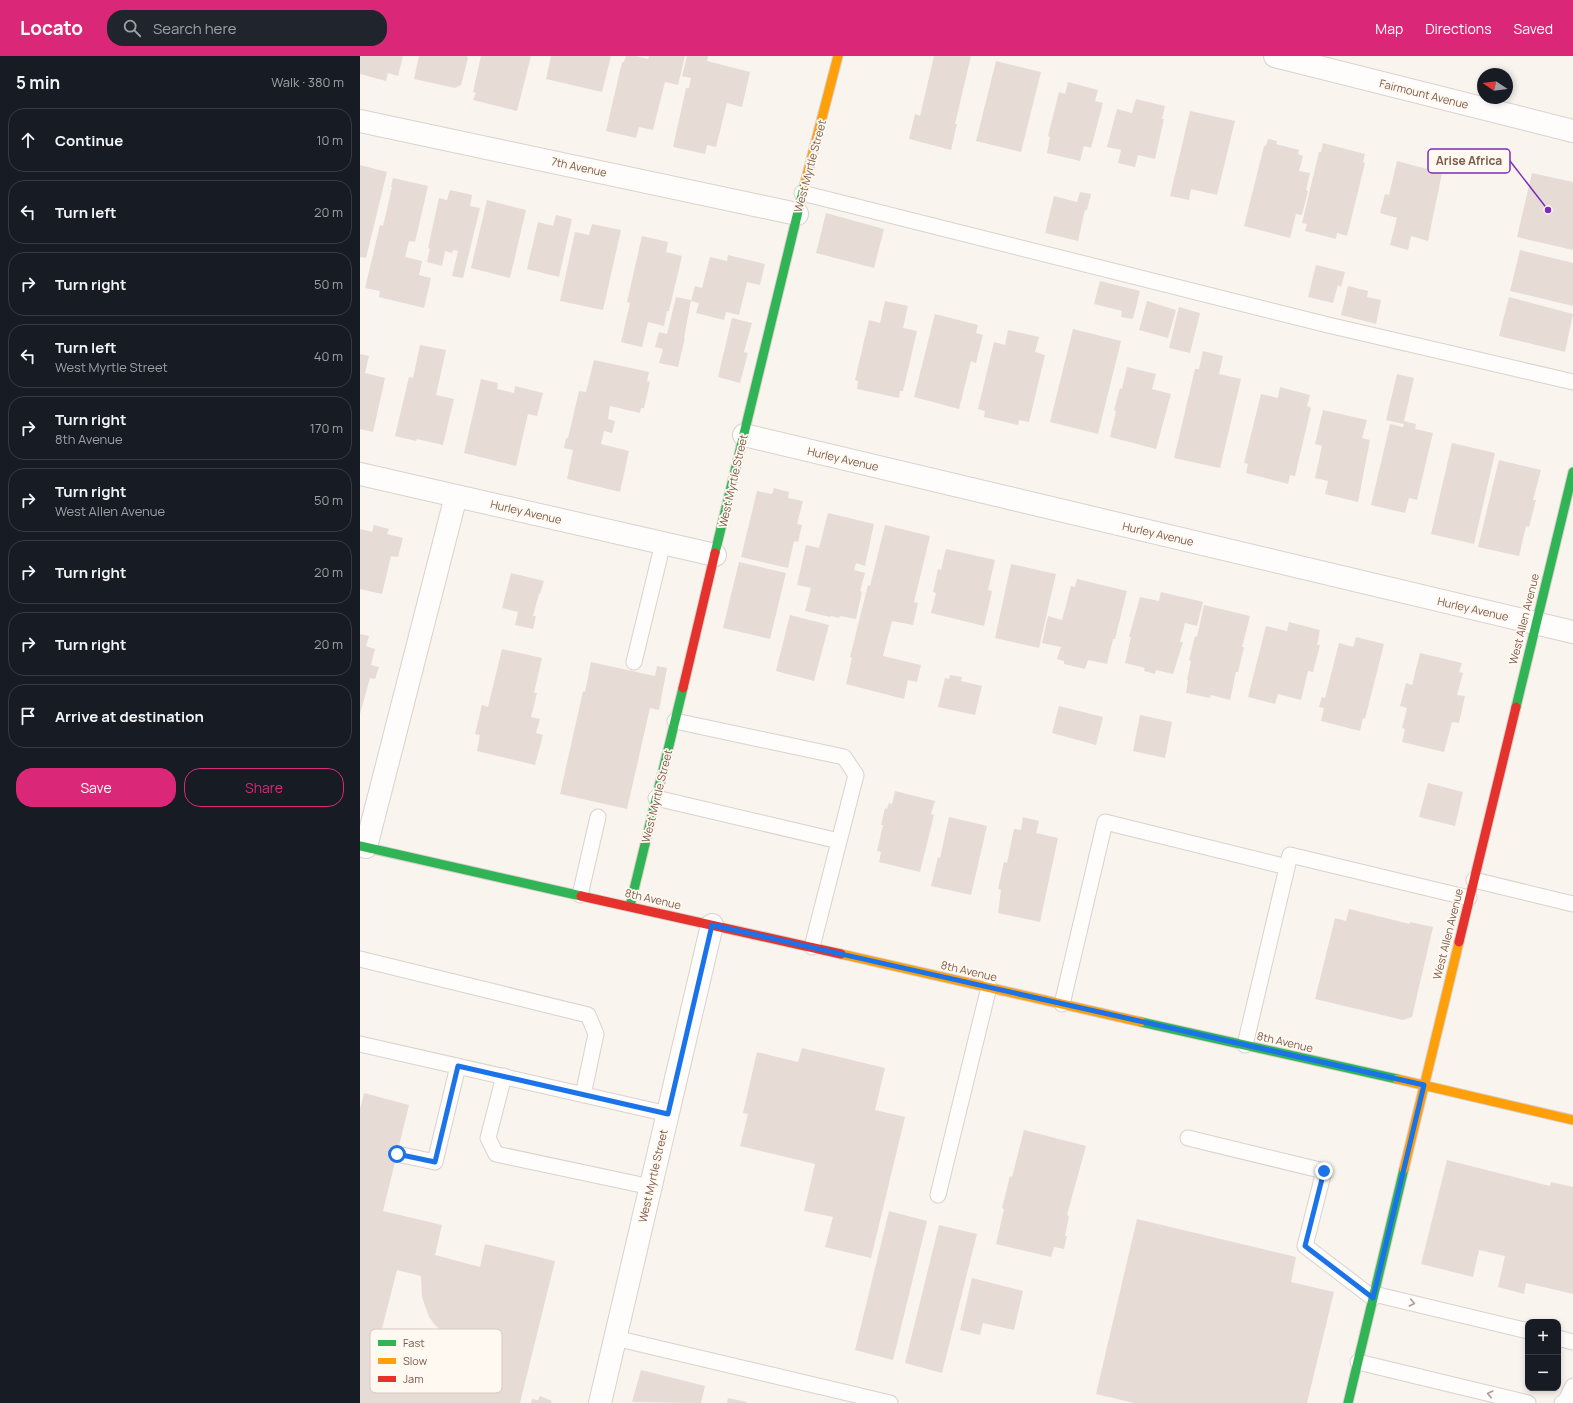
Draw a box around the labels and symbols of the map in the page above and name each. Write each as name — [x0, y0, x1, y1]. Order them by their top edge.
north arrow — [1477, 68, 1513, 104]
street label: Fairmount Avenue — [1378, 75, 1471, 112]
street label: West Myrtle Street — [790, 118, 829, 214]
callout: Arise Africa — [1428, 149, 1510, 173]
text: Arise Africa — [1436, 152, 1502, 169]
street label: 7th Avenue — [550, 153, 609, 180]
street label: West Myrtle Street — [714, 433, 751, 529]
street label: Hurley Avenue — [806, 443, 881, 474]
street label: Hurley Avenue — [489, 496, 564, 527]
street label: Hurley Avenue — [1121, 518, 1196, 549]
street label: West Allen Avenue — [1505, 571, 1542, 666]
street label: Hurley Avenue — [1436, 593, 1511, 624]
street label: West Myrtle Street — [638, 748, 675, 844]
street label: 8th Avenue — [624, 885, 683, 912]
street label: West Allen Avenue — [1429, 886, 1466, 981]
street label: 8th Avenue — [940, 957, 999, 984]
street label: 8th Avenue — [1256, 1028, 1315, 1055]
street label: West Myrtle Street — [634, 1128, 671, 1224]
route start — [388, 1145, 406, 1163]
route end — [1315, 1162, 1333, 1180]
one-way arrow — [1408, 1298, 1415, 1307]
legend — [370, 1329, 502, 1393]
text: Fast — [403, 1335, 425, 1350]
text: Slow — [403, 1353, 428, 1368]
text: Jam — [403, 1371, 424, 1386]
one-way arrow — [1487, 1390, 1494, 1399]

